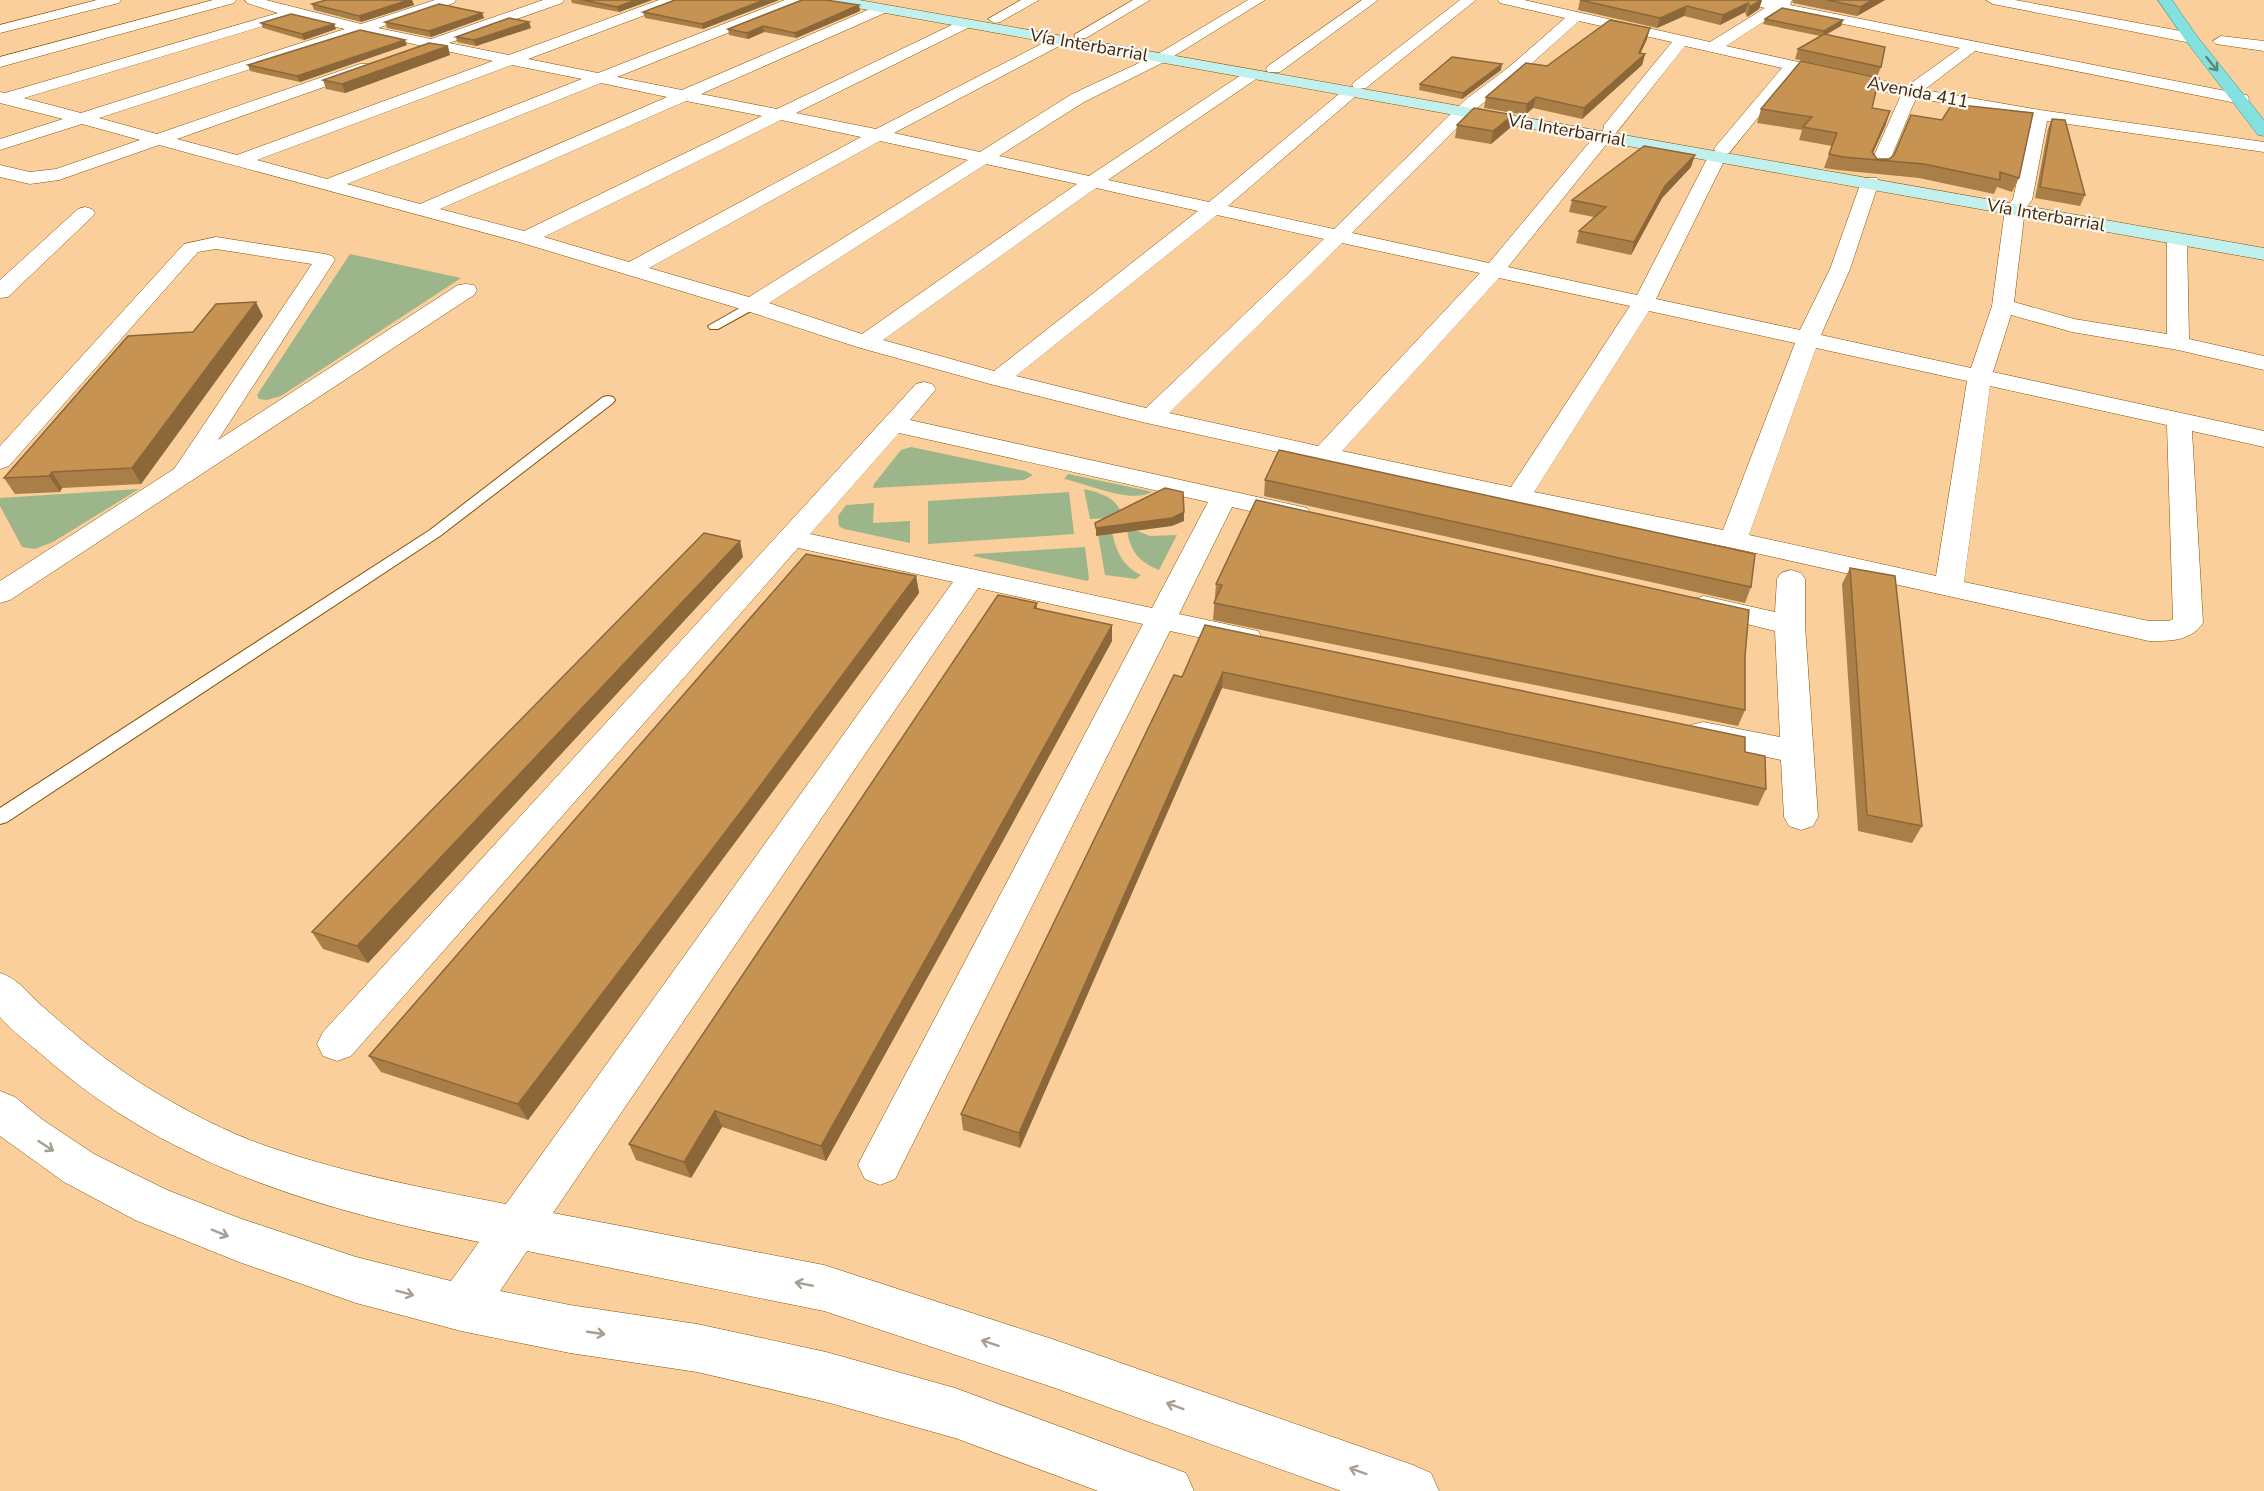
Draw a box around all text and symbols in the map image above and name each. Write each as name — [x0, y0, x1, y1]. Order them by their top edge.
street label: Vía Interbarrial — [1027, 23, 1151, 67]
one-way arrow — [2205, 56, 2219, 71]
street label: Avenida 411 — [1865, 70, 1971, 114]
street label: Vía Interbarrial — [1505, 108, 1629, 152]
street label: Vía Interbarrial — [1984, 193, 2108, 237]
one-way arrow — [37, 1140, 54, 1152]
one-way arrow — [210, 1228, 229, 1239]
one-way arrow — [795, 1278, 815, 1289]
one-way arrow — [396, 1287, 415, 1299]
one-way arrow — [586, 1328, 605, 1339]
one-way arrow — [981, 1336, 1000, 1347]
one-way arrow — [1166, 1400, 1184, 1411]
one-way arrow — [1349, 1465, 1368, 1476]

